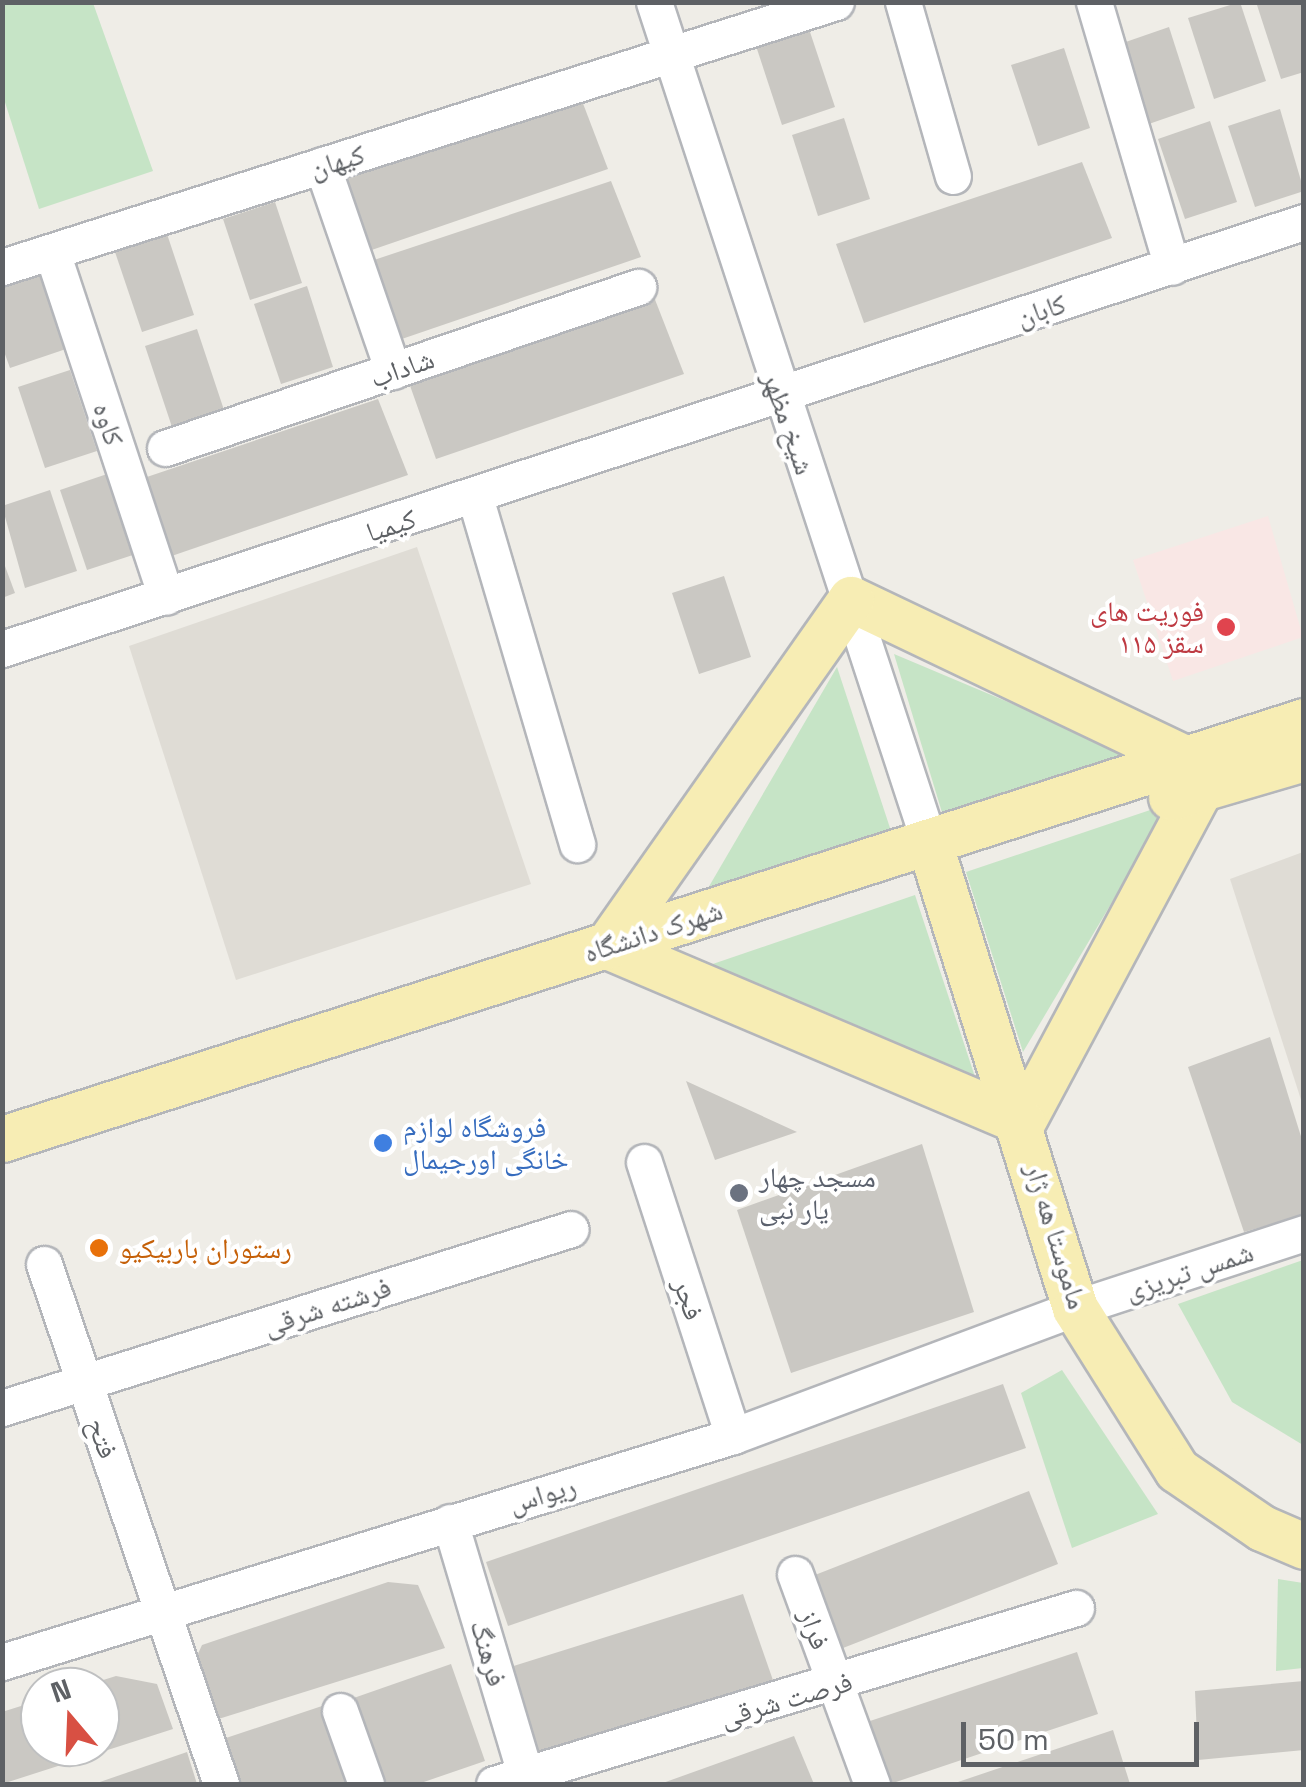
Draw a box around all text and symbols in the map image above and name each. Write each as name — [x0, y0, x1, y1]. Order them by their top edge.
street label: کیهان — [305, 137, 369, 185]
street label: کابان — [1012, 286, 1070, 334]
street label: شاداب — [366, 341, 438, 395]
street label: شیخ مظهر — [756, 367, 822, 479]
street label: کاوه — [86, 398, 132, 450]
street label: کیمیا — [362, 501, 420, 549]
place label: فوریت های ۱۱۵ سقز — [1090, 594, 1204, 660]
marker: فوریت های ۱۱۵ سقز — [1213, 614, 1239, 640]
street label: شهرک دانشگاه — [579, 893, 727, 969]
place label: فروشگاه لوازم خانگی اورجیمال — [403, 1110, 569, 1176]
marker: فروشگاه لوازم خانگی اورجیمال — [372, 1132, 394, 1154]
street label: ماموستا هه ژار — [1019, 1159, 1095, 1313]
place label: مسجد چهار یار نبی — [759, 1160, 876, 1226]
marker: مسجد چهار یار نبی — [728, 1182, 750, 1204]
place label: رستوران باربیکیو — [119, 1231, 292, 1265]
street label: شمس تبریزی — [1121, 1234, 1257, 1308]
marker: رستوران باربیکیو — [88, 1237, 110, 1259]
street label: فرشته شرقی — [259, 1270, 395, 1342]
street label: فجر — [667, 1274, 711, 1324]
street label: فتح — [81, 1413, 125, 1463]
street label: ریواس — [504, 1468, 580, 1520]
street label: فراز — [792, 1604, 838, 1654]
street label: فرهنگ — [464, 1616, 514, 1690]
street label: فرصت شرقی — [716, 1664, 856, 1734]
north arrow — [20, 1667, 120, 1767]
text: N — [46, 1670, 76, 1711]
scale bar — [966, 1702, 1204, 1764]
text: 50 m — [978, 1720, 1049, 1759]

